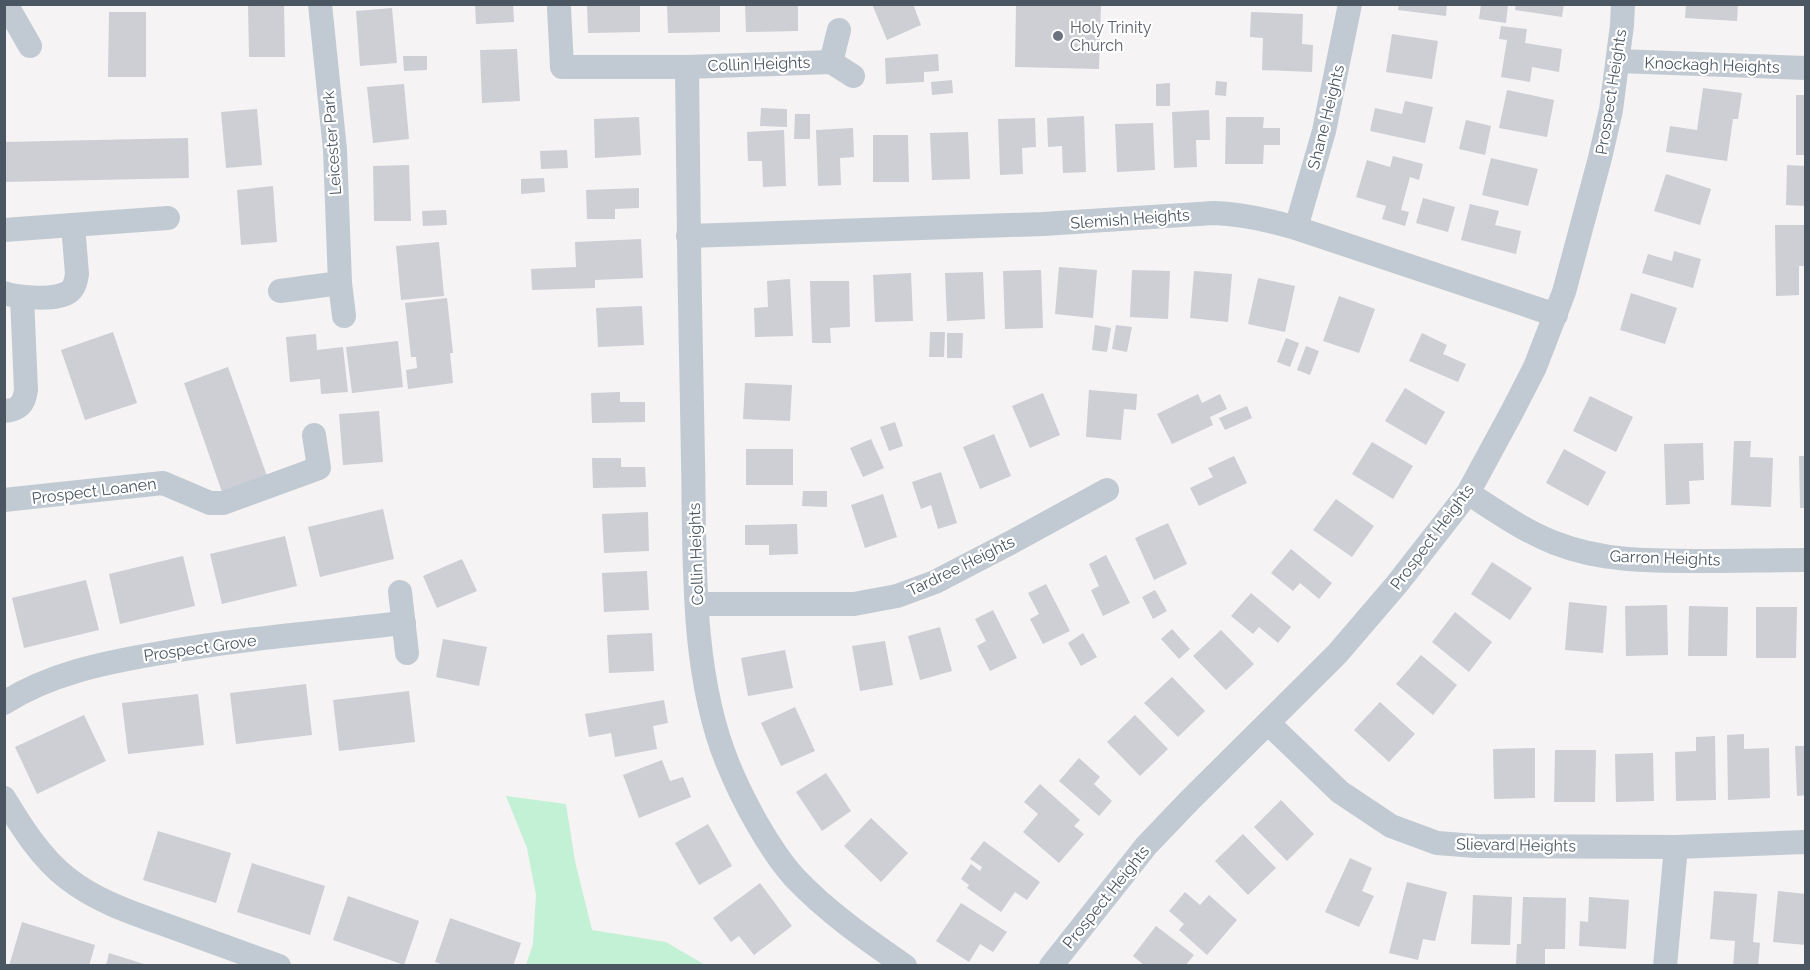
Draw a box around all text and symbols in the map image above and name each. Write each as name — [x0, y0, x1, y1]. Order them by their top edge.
place label: Holy Trinity Church — [1070, 18, 1152, 55]
street label: Prospect Heights — [1592, 28, 1630, 156]
marker: Holy Trinity Church — [1051, 29, 1065, 43]
street label: Collin Heights — [707, 53, 811, 75]
street label: Knockagh Heights — [1644, 53, 1780, 77]
street label: Shane Heights — [1304, 62, 1348, 171]
street label: Leicester Park — [319, 90, 345, 196]
street label: Slemish Heights — [1070, 205, 1191, 233]
street label: Prospect Loanen — [31, 474, 157, 508]
street label: Prospect Heights — [1386, 480, 1478, 593]
street label: Collin Heights — [685, 502, 707, 606]
street label: Tardree Heights — [904, 532, 1018, 600]
street label: Garron Heights — [1609, 547, 1721, 569]
street label: Prospect Grove — [142, 631, 258, 665]
street label: Slievard Heights — [1456, 834, 1576, 856]
street label: Prospect Heights — [1059, 842, 1153, 952]

